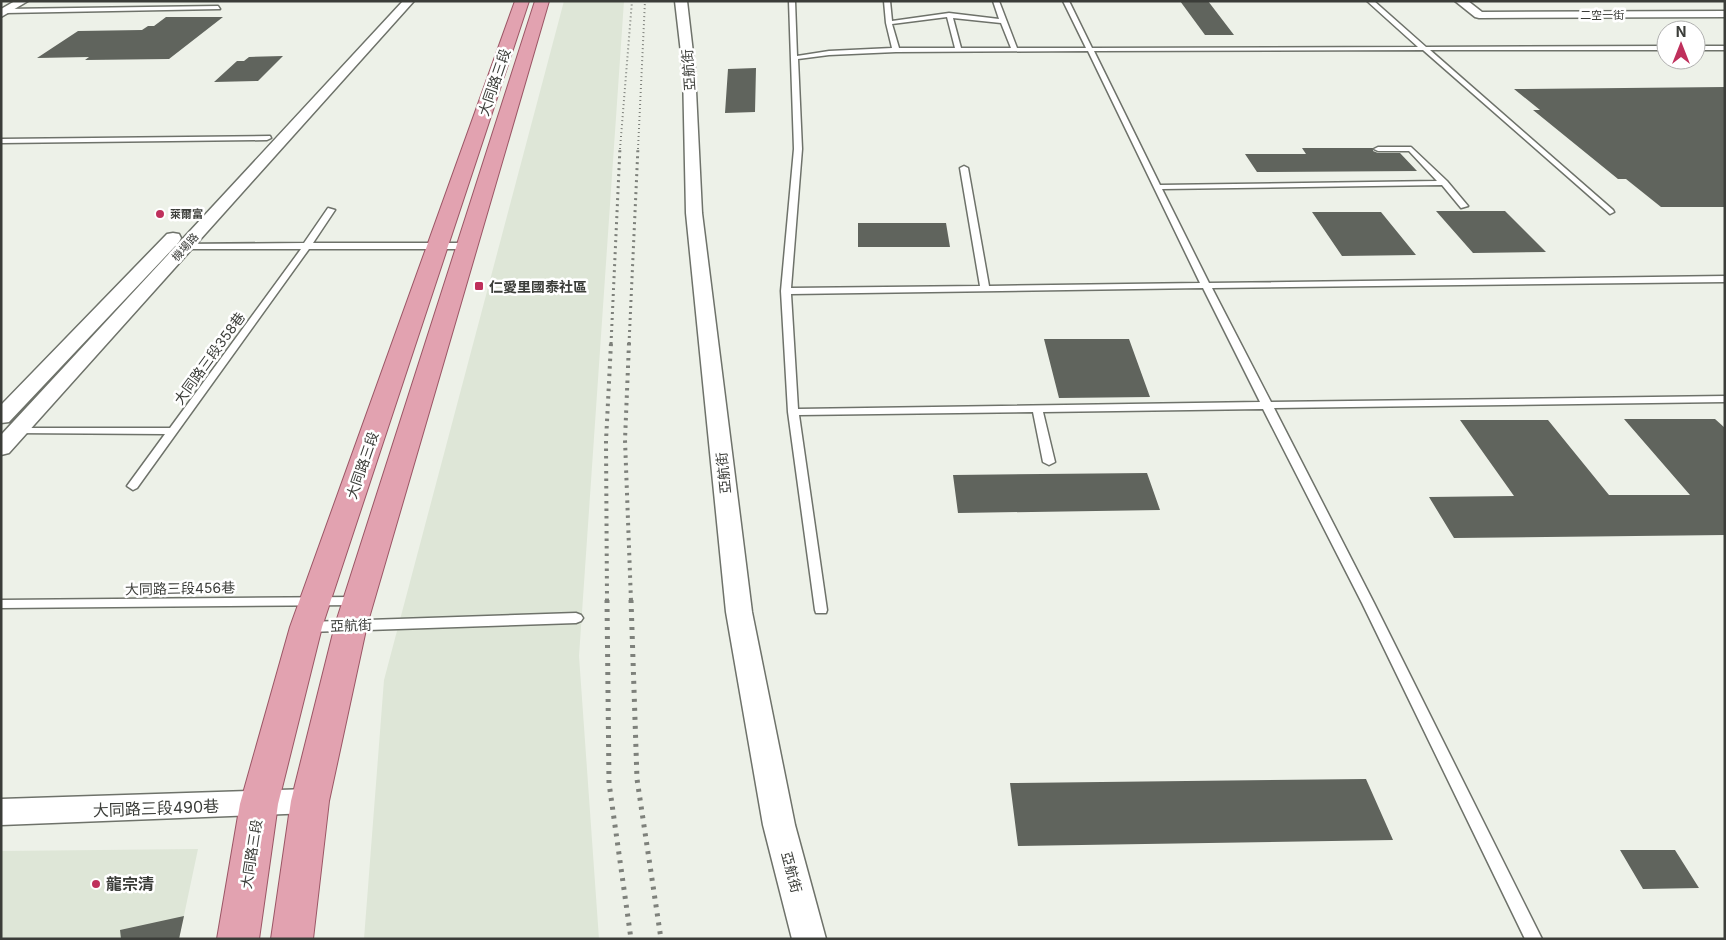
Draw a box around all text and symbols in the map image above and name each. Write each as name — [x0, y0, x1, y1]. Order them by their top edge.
street label: 二空一街 — [1580, 8, 1624, 22]
north arrow — [1656, 20, 1706, 70]
text: N — [1676, 23, 1686, 40]
street label: 大同路三段 — [475, 46, 513, 118]
street label: 亞航街 — [678, 48, 698, 92]
place label: 萊爾富 — [170, 207, 203, 221]
marker: 萊爾富 — [154, 208, 166, 220]
street label: 機場路 — [169, 230, 201, 264]
place label: 仁愛里國泰社區 — [489, 278, 587, 295]
marker: 仁愛里國泰社區 — [473, 280, 485, 292]
street label: 大同路三段358巷 — [170, 309, 248, 407]
street label: 大同路三段 — [343, 429, 381, 501]
street label: 亞航街 — [712, 451, 734, 495]
street label: 大同路三段456巷 — [125, 579, 235, 597]
street label: 亞航街 — [330, 616, 372, 634]
street label: 大同路三段490巷 — [93, 796, 219, 820]
street label: 大同路三段 — [237, 818, 265, 890]
street label: 亞航街 — [778, 850, 806, 894]
place label: 龍宗清 — [106, 874, 154, 894]
marker: 龍宗清 — [90, 878, 102, 890]

